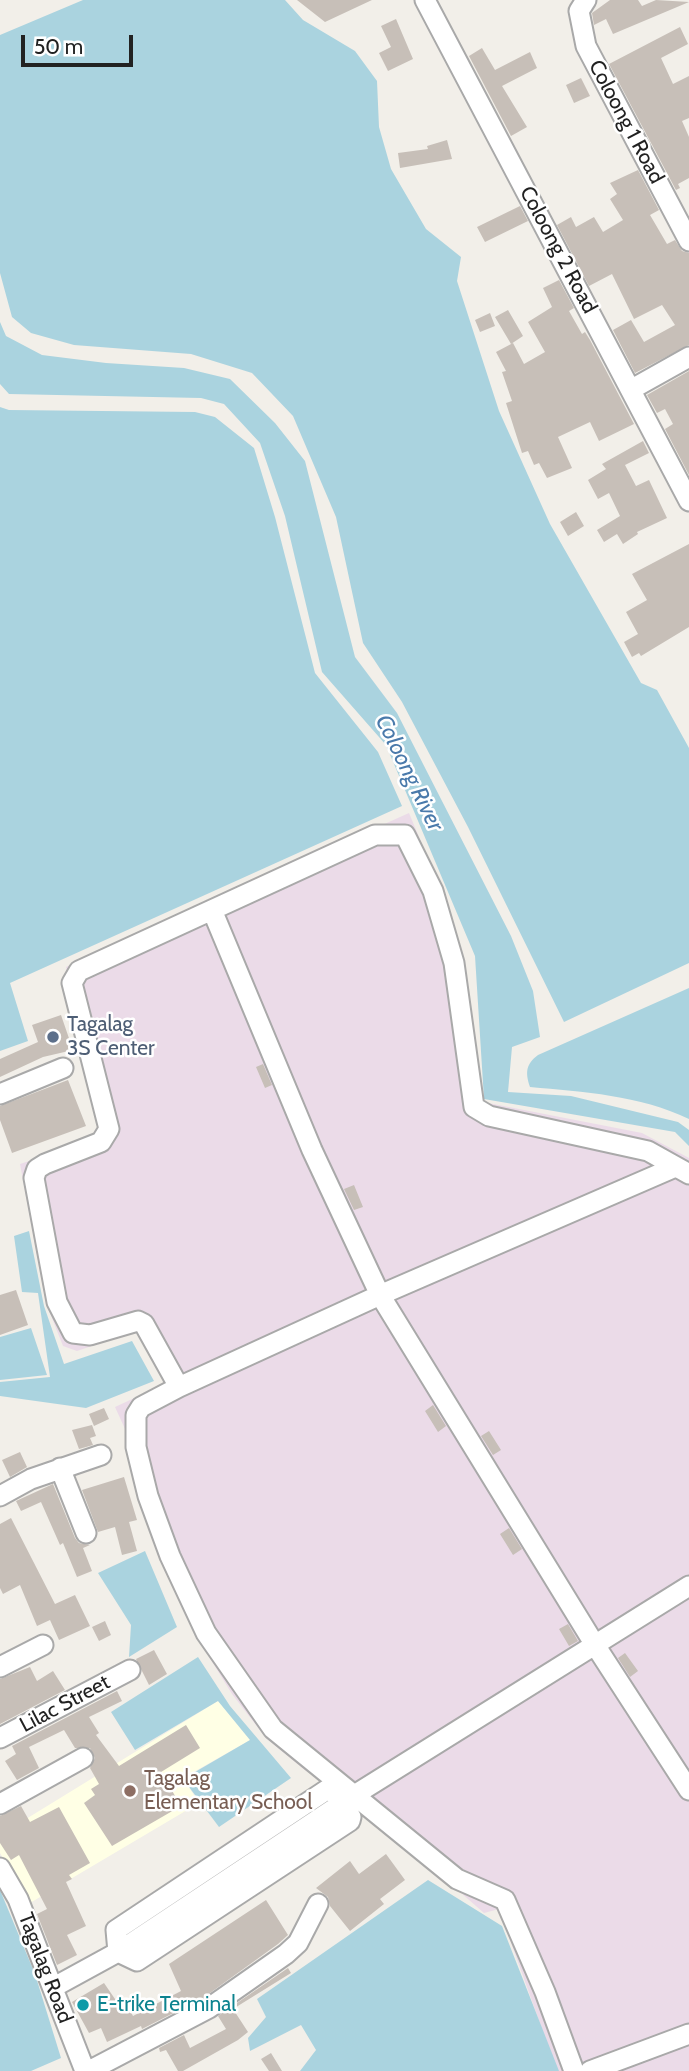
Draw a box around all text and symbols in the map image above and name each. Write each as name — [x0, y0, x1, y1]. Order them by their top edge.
scale bar — [24, 21, 136, 65]
text: 50 m — [34, 34, 83, 59]
street label: Coloong 1 Road — [583, 56, 669, 188]
street label: Coloong 2 Road — [514, 182, 602, 318]
water label: Coloong River — [369, 710, 449, 836]
place label: Tagalag 3S Center — [67, 1012, 155, 1062]
marker: Tagalag 3S Center — [45, 1029, 61, 1045]
street label: Lilac Street — [16, 1670, 114, 1738]
place label: Tagalag Elementary School — [144, 1766, 312, 1816]
marker: Tagalag Elementary School — [122, 1783, 138, 1799]
street label: Tagalag Road — [12, 1909, 78, 2027]
place label: E-trike Terminal — [97, 1992, 236, 2018]
marker: E-trike Terminal — [75, 1997, 91, 2013]

